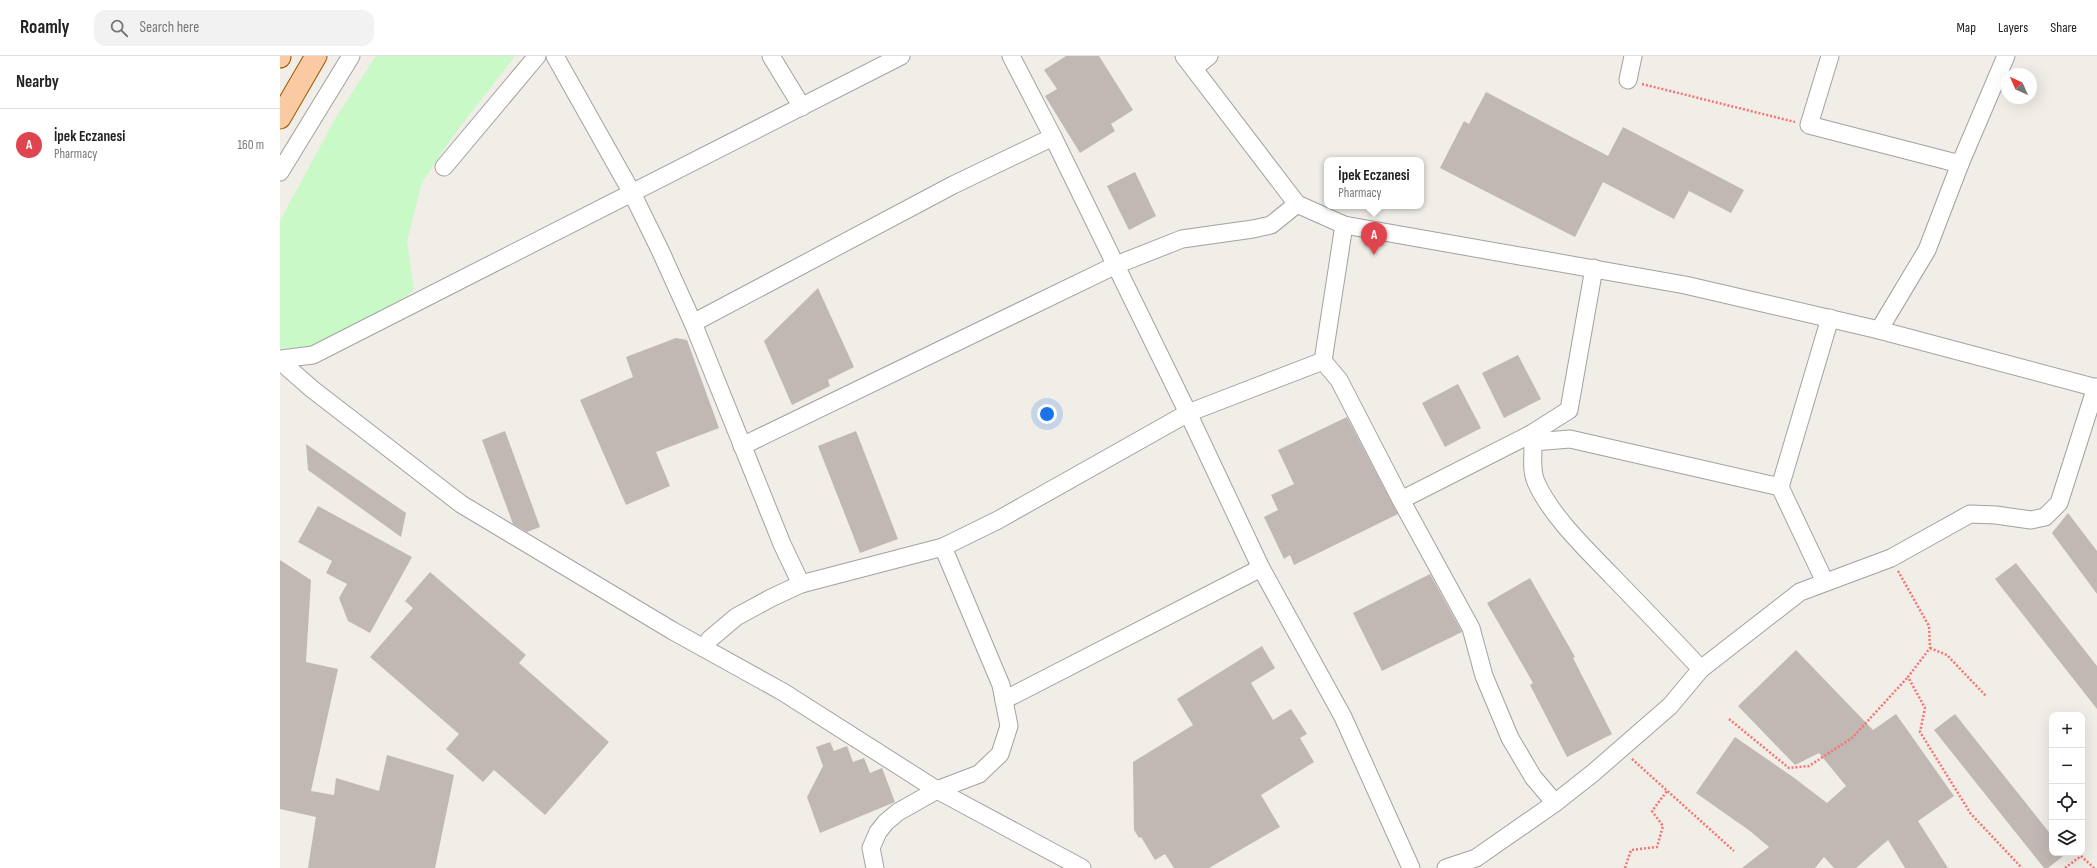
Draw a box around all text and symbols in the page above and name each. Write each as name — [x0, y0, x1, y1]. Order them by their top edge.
search box — [94, 10, 374, 46]
text: Roamly — [20, 16, 70, 39]
icon: search — [108, 17, 130, 39]
text: Search here — [140, 18, 199, 37]
text: Map — [1956, 19, 1976, 36]
text: Layers — [1998, 19, 2028, 36]
text: Share — [2050, 19, 2077, 36]
north arrow — [2001, 68, 2037, 104]
text: Nearby — [16, 72, 59, 92]
text: İpek Eczanesi — [54, 127, 125, 146]
text: A — [26, 137, 32, 153]
text: 160 m — [238, 137, 264, 153]
text: Pharmacy — [54, 146, 97, 162]
popup — [1324, 157, 1424, 209]
text: İpek Eczanesi — [1338, 166, 1410, 185]
text: Pharmacy — [1338, 185, 1382, 201]
pin: A — [1361, 222, 1387, 255]
your location — [1037, 404, 1057, 424]
map controls — [2049, 712, 2085, 856]
button: + — [2049, 712, 2085, 748]
button: − — [2049, 748, 2085, 784]
button: locate — [2049, 784, 2085, 820]
button: layers — [2049, 820, 2085, 856]

